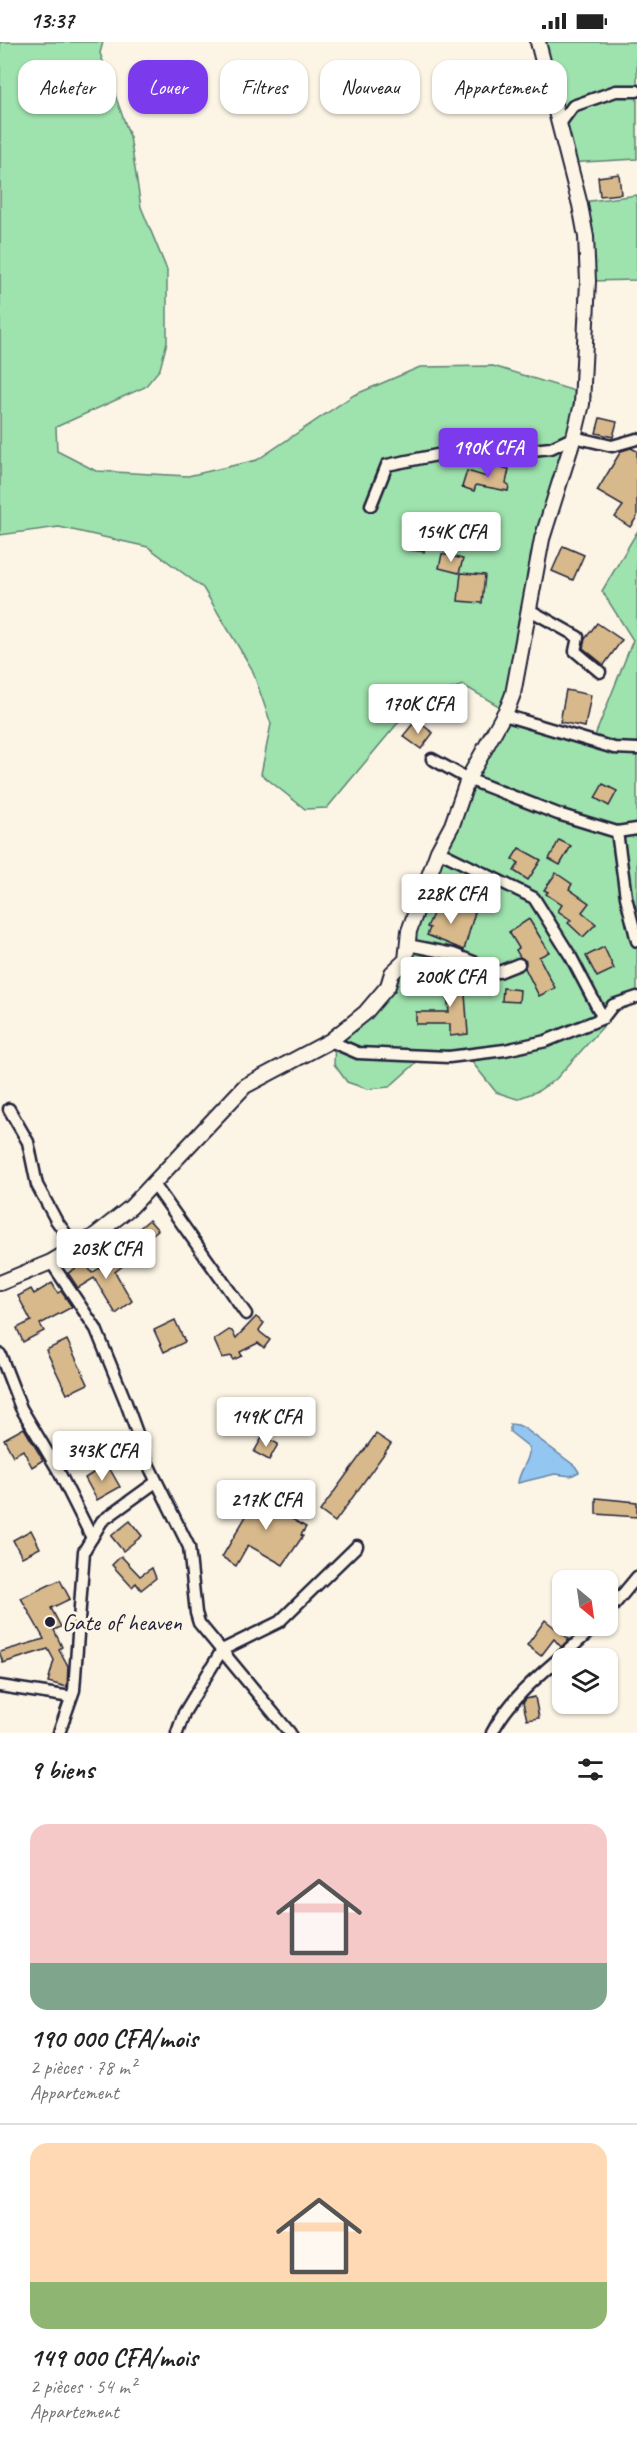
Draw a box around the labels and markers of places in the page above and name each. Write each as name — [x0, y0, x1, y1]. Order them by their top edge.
pin: 190K CFA — [426, 428, 550, 479]
pin: 154K CFA — [389, 512, 513, 563]
pin: 170K CFA — [356, 684, 480, 735]
pin: 228K CFA — [389, 874, 513, 925]
pin: 200K CFA — [388, 957, 512, 1008]
pin: 203K CFA — [44, 1229, 168, 1280]
pin: 149K CFA — [204, 1397, 328, 1448]
pin: 343K CFA — [40, 1431, 164, 1482]
pin: 217K CFA — [204, 1480, 328, 1531]
place label: Gate of heaven — [62, 1607, 182, 1637]
marker: Gate of heaven — [43, 1615, 57, 1629]

